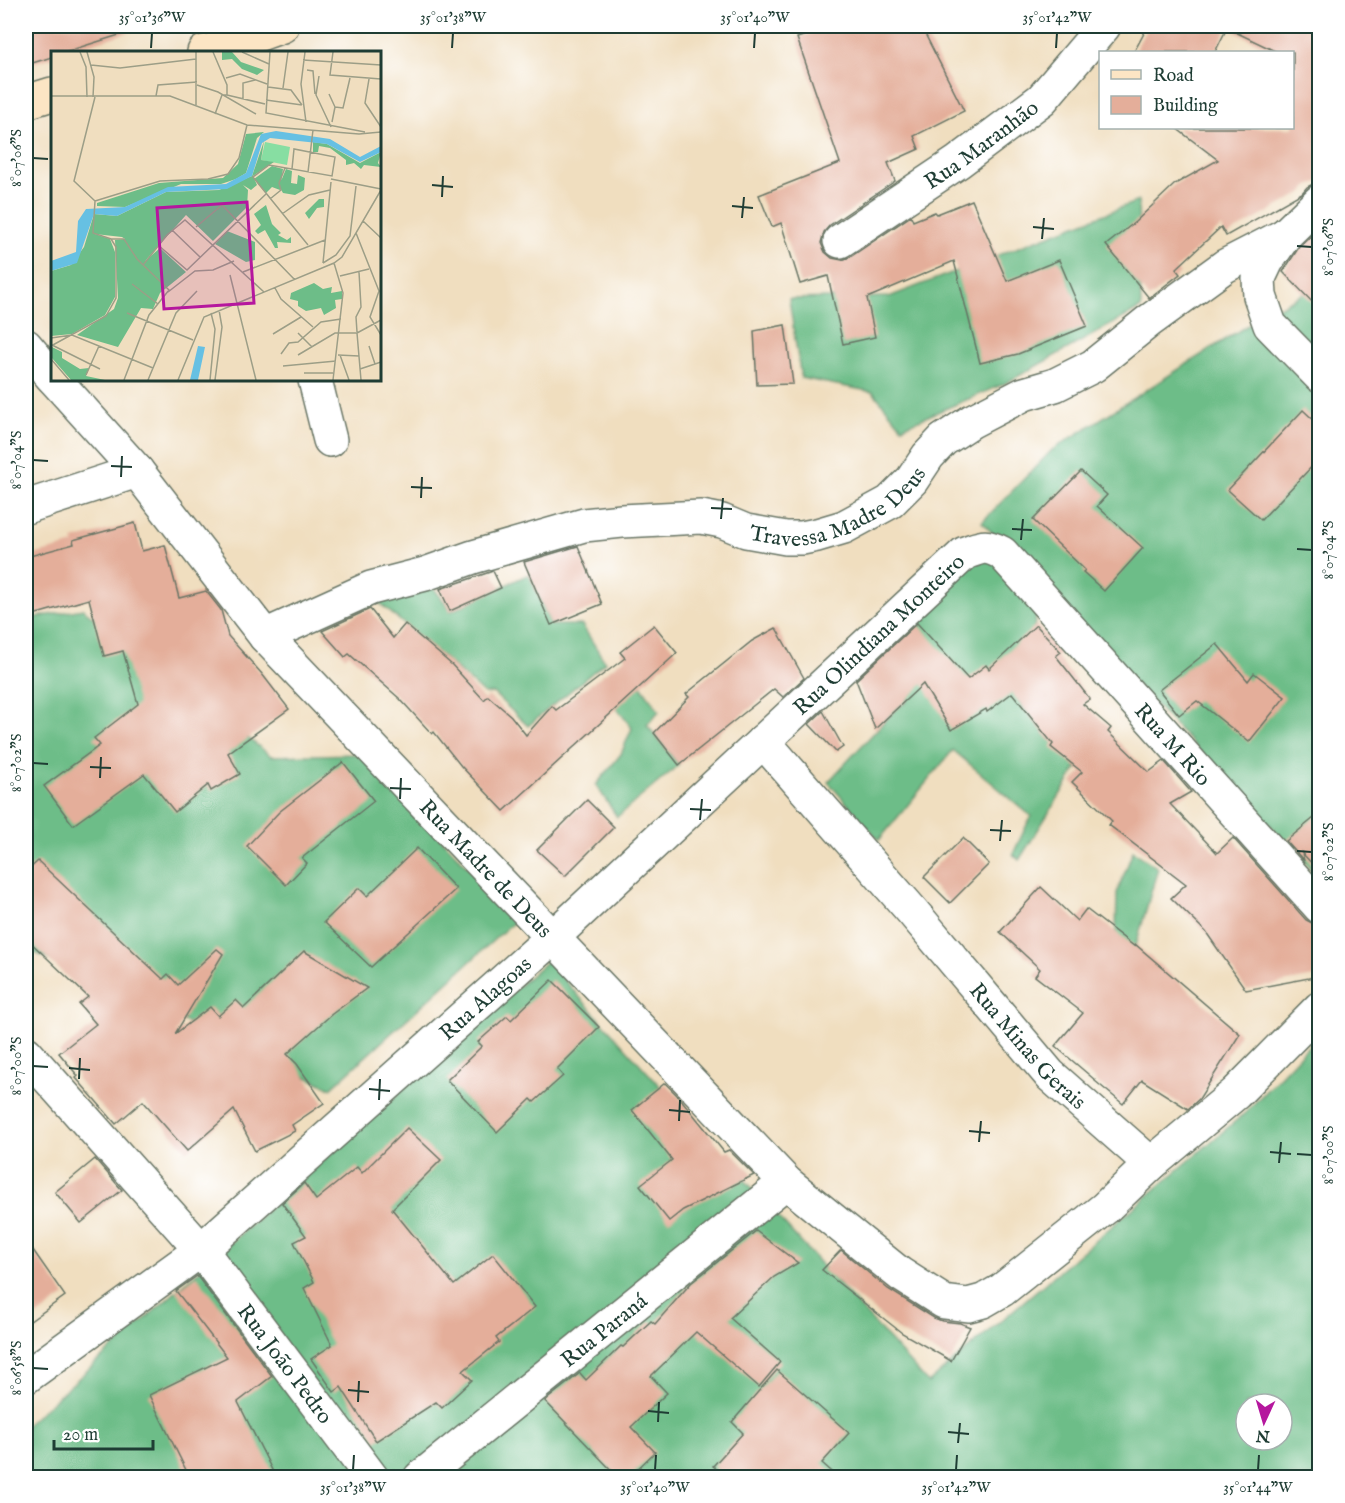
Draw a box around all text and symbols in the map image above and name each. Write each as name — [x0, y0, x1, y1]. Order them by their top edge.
text: 35°01'36"W — [119, 8, 186, 27]
text: 35°01'38"W — [420, 8, 487, 27]
text: 35°01'40"W — [720, 8, 790, 27]
text: 35°01'42"W — [1023, 8, 1092, 27]
inset map — [51, 51, 381, 381]
legend — [1099, 51, 1294, 129]
text: Road — [1153, 65, 1194, 88]
street label: Rua Maranhão — [919, 94, 1045, 197]
text: Building — [1153, 95, 1218, 118]
text: 8°07'06"S — [7, 129, 26, 187]
text: 8°07'06"S — [1319, 218, 1338, 276]
text: 8°07'04"S — [7, 430, 26, 490]
street label: Travessa Madre Deus — [747, 462, 933, 554]
text: 8°07'04"S — [1319, 520, 1338, 580]
street label: Rua Olindiana Monteiro — [788, 548, 972, 722]
street label: Rua M Rio — [1127, 698, 1217, 793]
text: 8°07'02"S — [7, 734, 26, 792]
street label: Rua Madre de Deus — [412, 794, 558, 944]
text: 8°07'02"S — [1319, 823, 1338, 881]
street label: Rua Alagoas — [434, 951, 538, 1047]
street label: Rua Minas Gerais — [962, 978, 1091, 1116]
text: 8°07'00"S — [7, 1036, 26, 1096]
text: 8°07'00"S — [1319, 1125, 1338, 1185]
street label: Rua Paraná — [556, 1287, 654, 1375]
street label: Rua João Pedro — [230, 1299, 338, 1430]
text: 8°06'58"S — [7, 1341, 26, 1395]
north arrow — [1234, 1392, 1294, 1452]
scale bar — [54, 1413, 153, 1451]
text: 20 m — [63, 1424, 98, 1447]
text: N — [1255, 1424, 1272, 1445]
text: 35°01'38"W — [320, 1478, 387, 1497]
text: 35°01'40"W — [620, 1478, 690, 1497]
text: 35°01'42"W — [922, 1478, 991, 1497]
text: 35°01'44"W — [1223, 1478, 1293, 1497]

